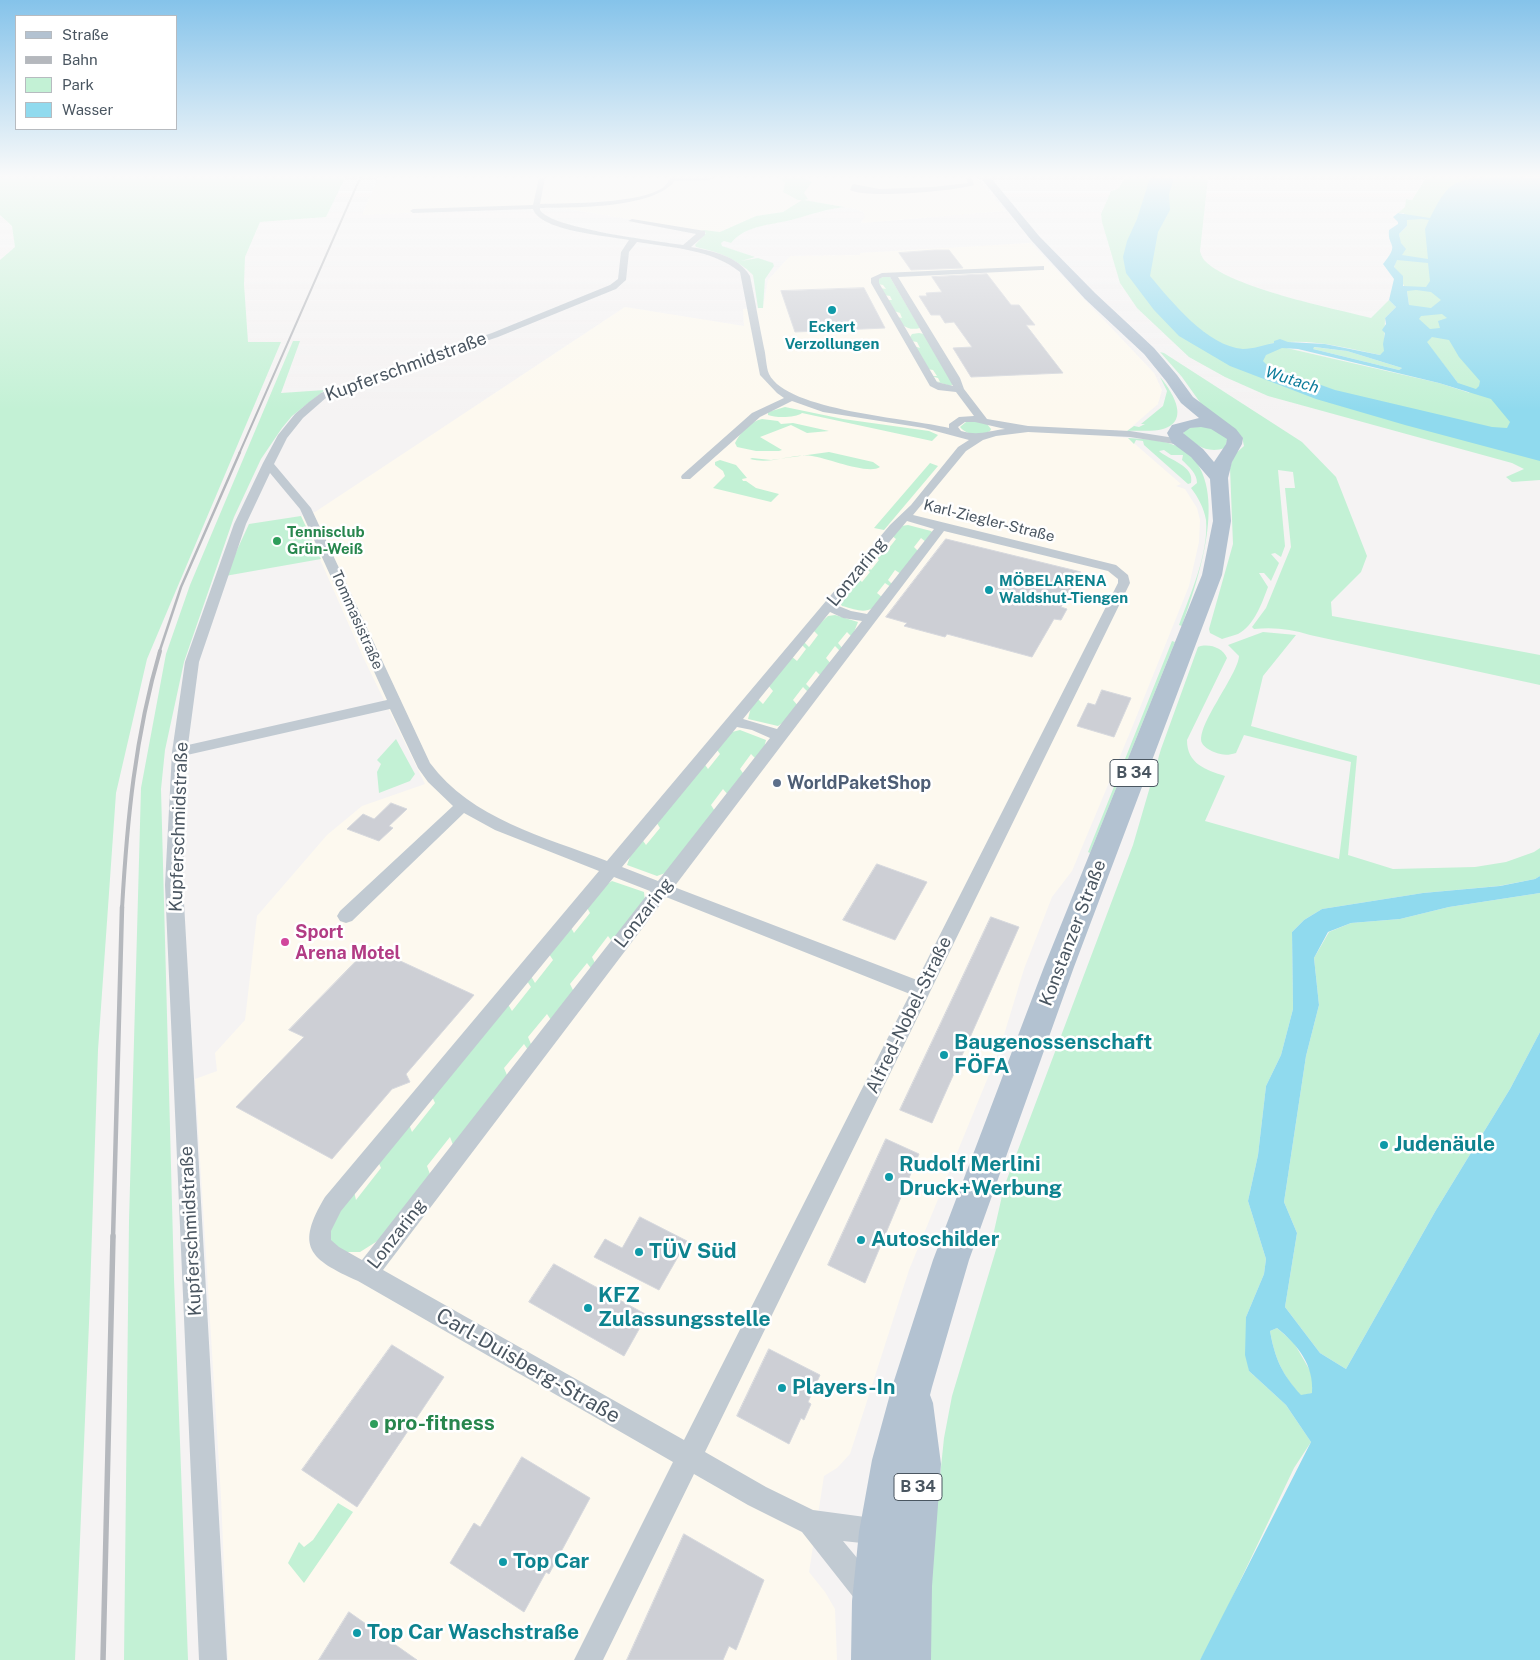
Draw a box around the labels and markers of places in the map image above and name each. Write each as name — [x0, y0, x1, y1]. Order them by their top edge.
marker: Eckert Verzollungen — [826, 304, 838, 316]
place label: Eckert Verzollungen — [785, 318, 879, 353]
place label: Tennisclub Grün-Weiß — [287, 523, 365, 558]
marker: Tennisclub Grün-Weiß — [271, 535, 283, 547]
place label: MÖBELARENA Waldshut-Tiengen — [999, 572, 1128, 607]
marker: MÖBELARENA Waldshut-Tiengen — [983, 584, 995, 596]
place label: WorldPaketShop — [787, 772, 931, 794]
marker: WorldPaketShop — [771, 777, 783, 789]
place label: Sport Arena Motel — [295, 921, 401, 964]
marker: Sport Arena Motel — [279, 936, 291, 948]
place label: Baugenossenschaft FÖFA — [954, 1030, 1152, 1080]
marker: Baugenossenschaft FÖFA — [938, 1049, 950, 1061]
place label: Judenäule — [1394, 1132, 1495, 1158]
marker: Judenäule — [1378, 1139, 1390, 1151]
place label: Rudolf Merlini Druck+Werbung — [899, 1152, 1062, 1202]
marker: Rudolf Merlini Druck+Werbung — [883, 1171, 895, 1183]
place label: Autoschilder — [871, 1227, 999, 1253]
marker: Autoschilder — [855, 1234, 867, 1246]
place label: TÜV Süd — [649, 1239, 736, 1265]
marker: TÜV Süd — [633, 1246, 645, 1258]
place label: KFZ Zulassungsstelle — [598, 1283, 771, 1333]
marker: KFZ Zulassungsstelle — [582, 1302, 594, 1314]
place label: Players-In — [792, 1375, 896, 1401]
marker: Players-In — [776, 1382, 788, 1394]
place label: pro-fitness — [384, 1411, 495, 1437]
marker: pro-fitness — [368, 1418, 380, 1430]
place label: Top Car — [513, 1549, 589, 1575]
marker: Top Car — [497, 1556, 509, 1568]
place label: Top Car Waschstraße — [367, 1620, 579, 1646]
marker: Top Car Waschstraße — [351, 1627, 363, 1639]

